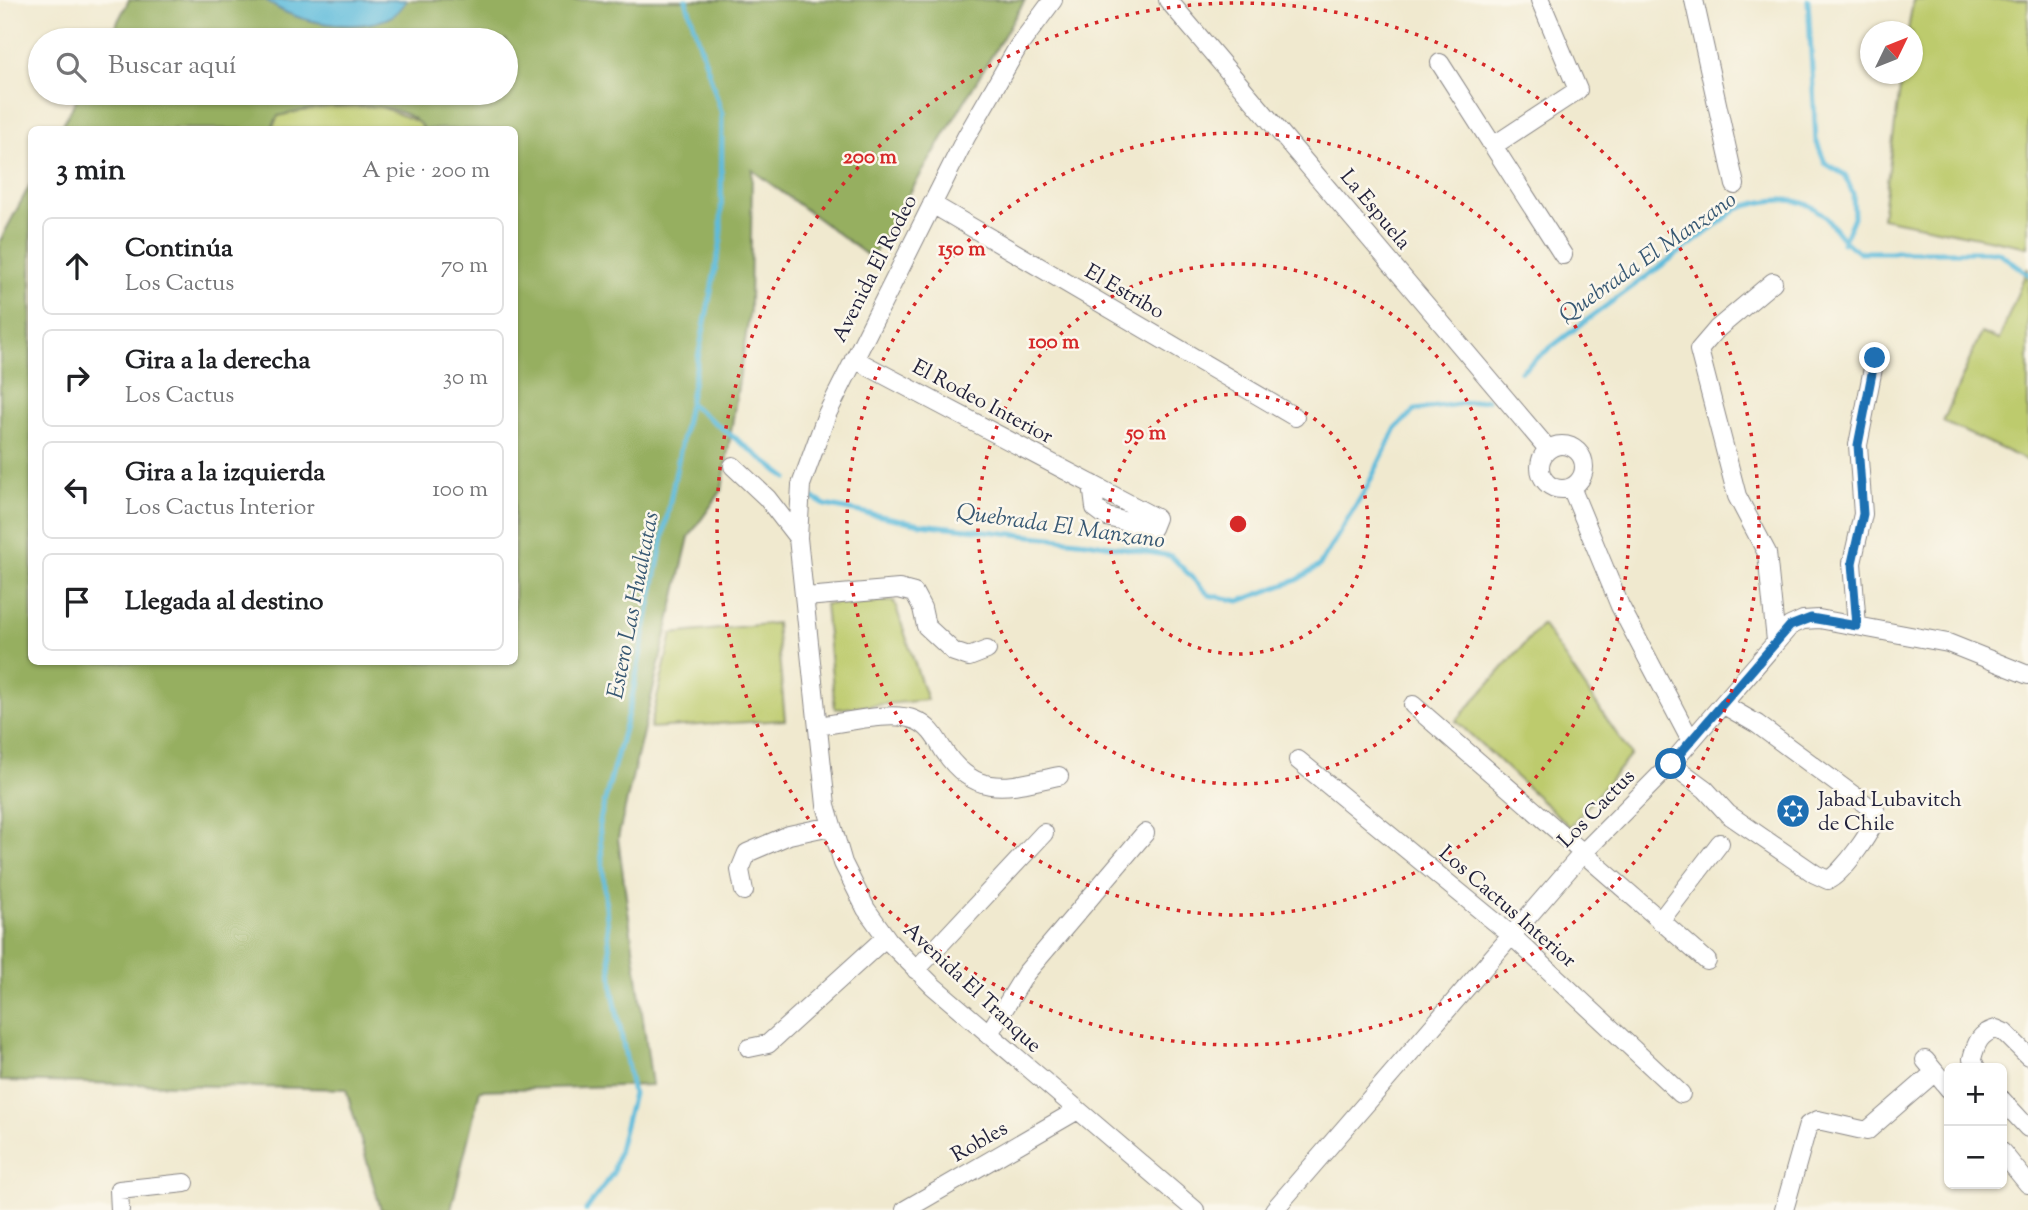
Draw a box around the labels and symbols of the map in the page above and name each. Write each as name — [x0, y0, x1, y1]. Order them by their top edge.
north arrow — [1860, 21, 1923, 84]
text: 200 m — [843, 143, 898, 173]
street label: La Espuela — [1332, 164, 1417, 257]
water label: Quebrada El Manzano — [1553, 184, 1744, 332]
street label: Avenida El Rodeo — [826, 190, 926, 348]
text: 150 m — [938, 235, 986, 265]
street label: El Estribo — [1079, 258, 1169, 328]
text: 100 m — [1029, 328, 1080, 358]
route end — [1859, 342, 1890, 373]
street label: El Rodeo Interior — [906, 353, 1058, 453]
text: 50 m — [1124, 419, 1167, 449]
water label: Quebrada El Manzano — [954, 497, 1167, 558]
water label: Estero Las Hualtatas — [600, 509, 669, 702]
centre of rings — [1226, 512, 1250, 536]
route start — [1655, 748, 1686, 779]
street label: Los Cactus — [1552, 763, 1643, 856]
place label: Jabad Lubavitch de Chile — [1817, 786, 1962, 840]
synagogue icon: Jabad Lubavitch de Chile — [1774, 792, 1812, 830]
street label: Los Cactus Interior — [1431, 839, 1582, 976]
street label: Avenida El Tranque — [896, 916, 1047, 1061]
street label: Robles — [946, 1115, 1014, 1171]

